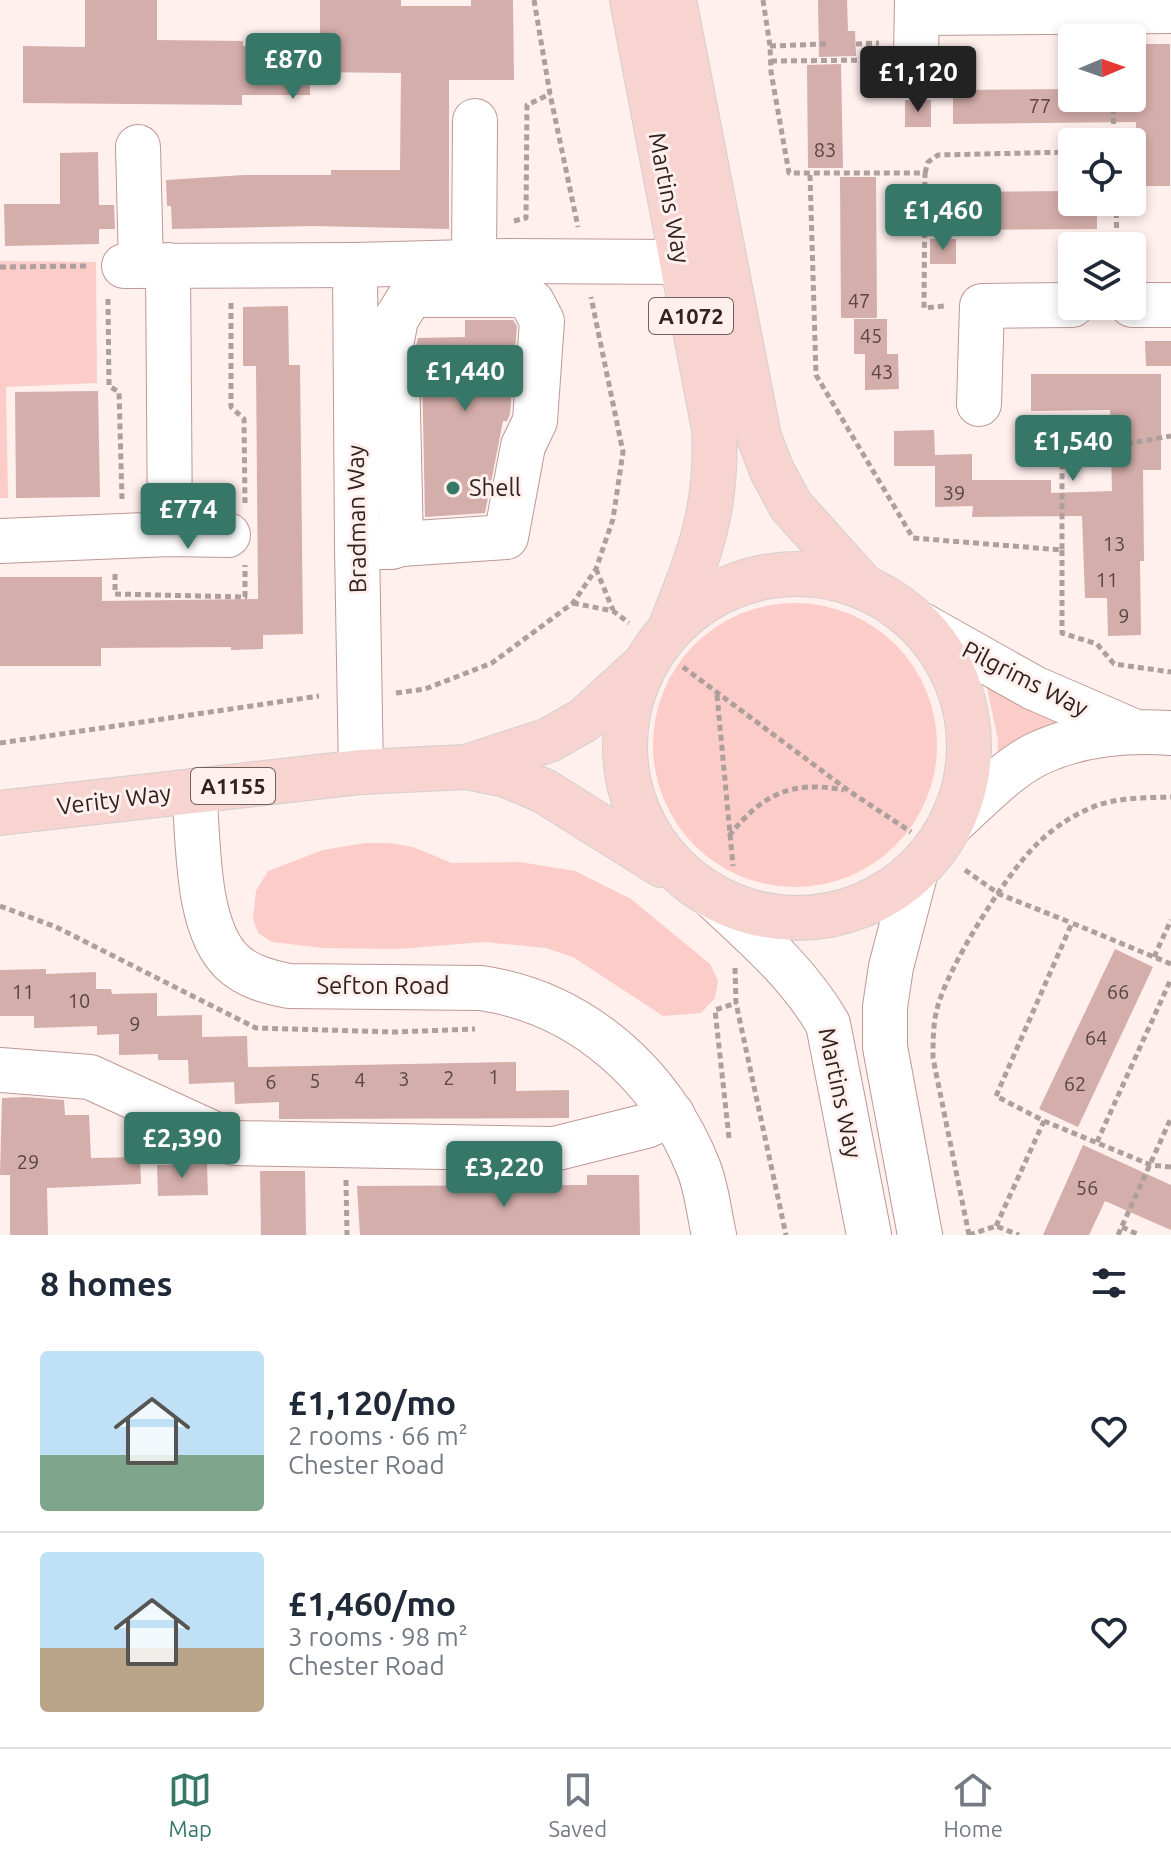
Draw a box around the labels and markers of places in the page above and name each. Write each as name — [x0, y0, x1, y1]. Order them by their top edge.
pin: £870 — [246, 33, 340, 101]
pin: £1,120 — [853, 46, 983, 114]
pin: £1,460 — [878, 184, 1008, 252]
pin: £1,440 — [400, 345, 530, 413]
pin: £1,540 — [1008, 415, 1138, 483]
place label: Shell — [469, 474, 521, 501]
marker: Shell — [444, 479, 462, 497]
pin: £774 — [141, 483, 235, 551]
pin: £2,390 — [117, 1112, 247, 1180]
pin: £3,220 — [439, 1141, 569, 1209]

